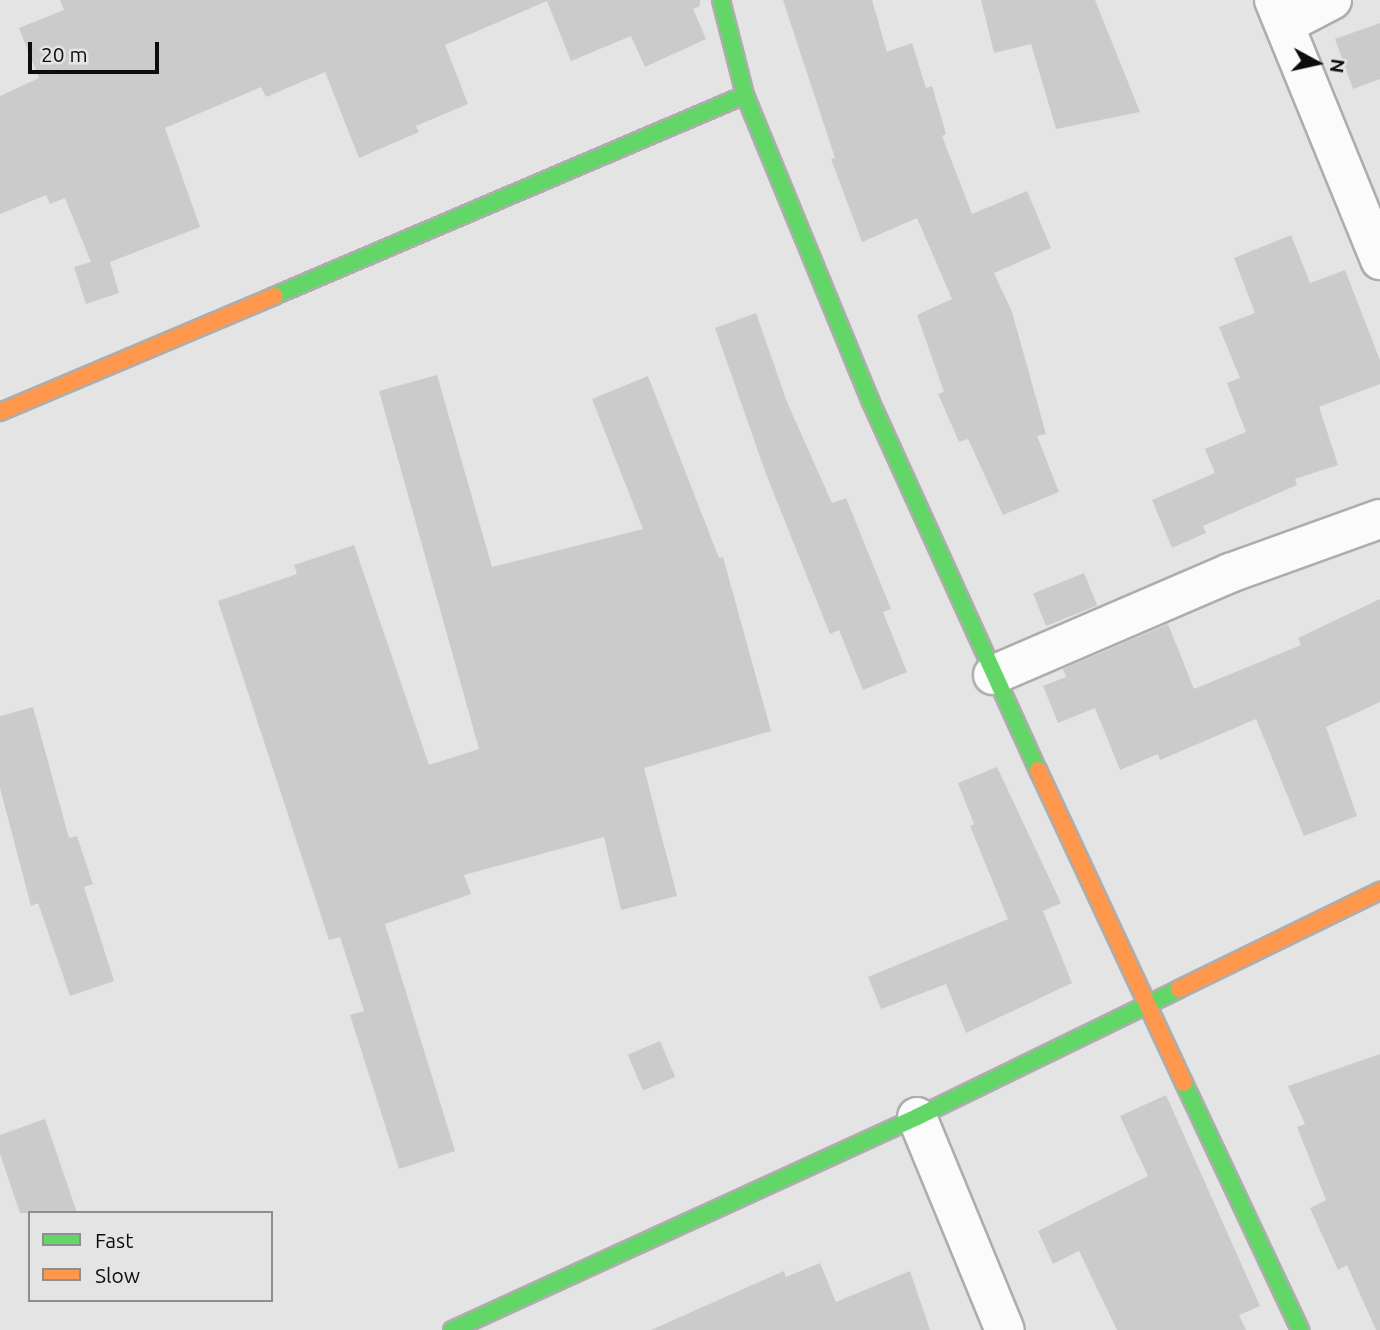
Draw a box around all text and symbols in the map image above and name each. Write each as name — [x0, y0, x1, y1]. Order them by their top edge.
scale bar — [32, 28, 163, 72]
north arrow — [1282, 28, 1352, 98]
text: 20 m — [41, 42, 88, 66]
text: N — [1326, 57, 1350, 74]
legend — [28, 1211, 273, 1302]
text: Fast — [95, 1228, 133, 1252]
text: Slow — [95, 1263, 140, 1287]

